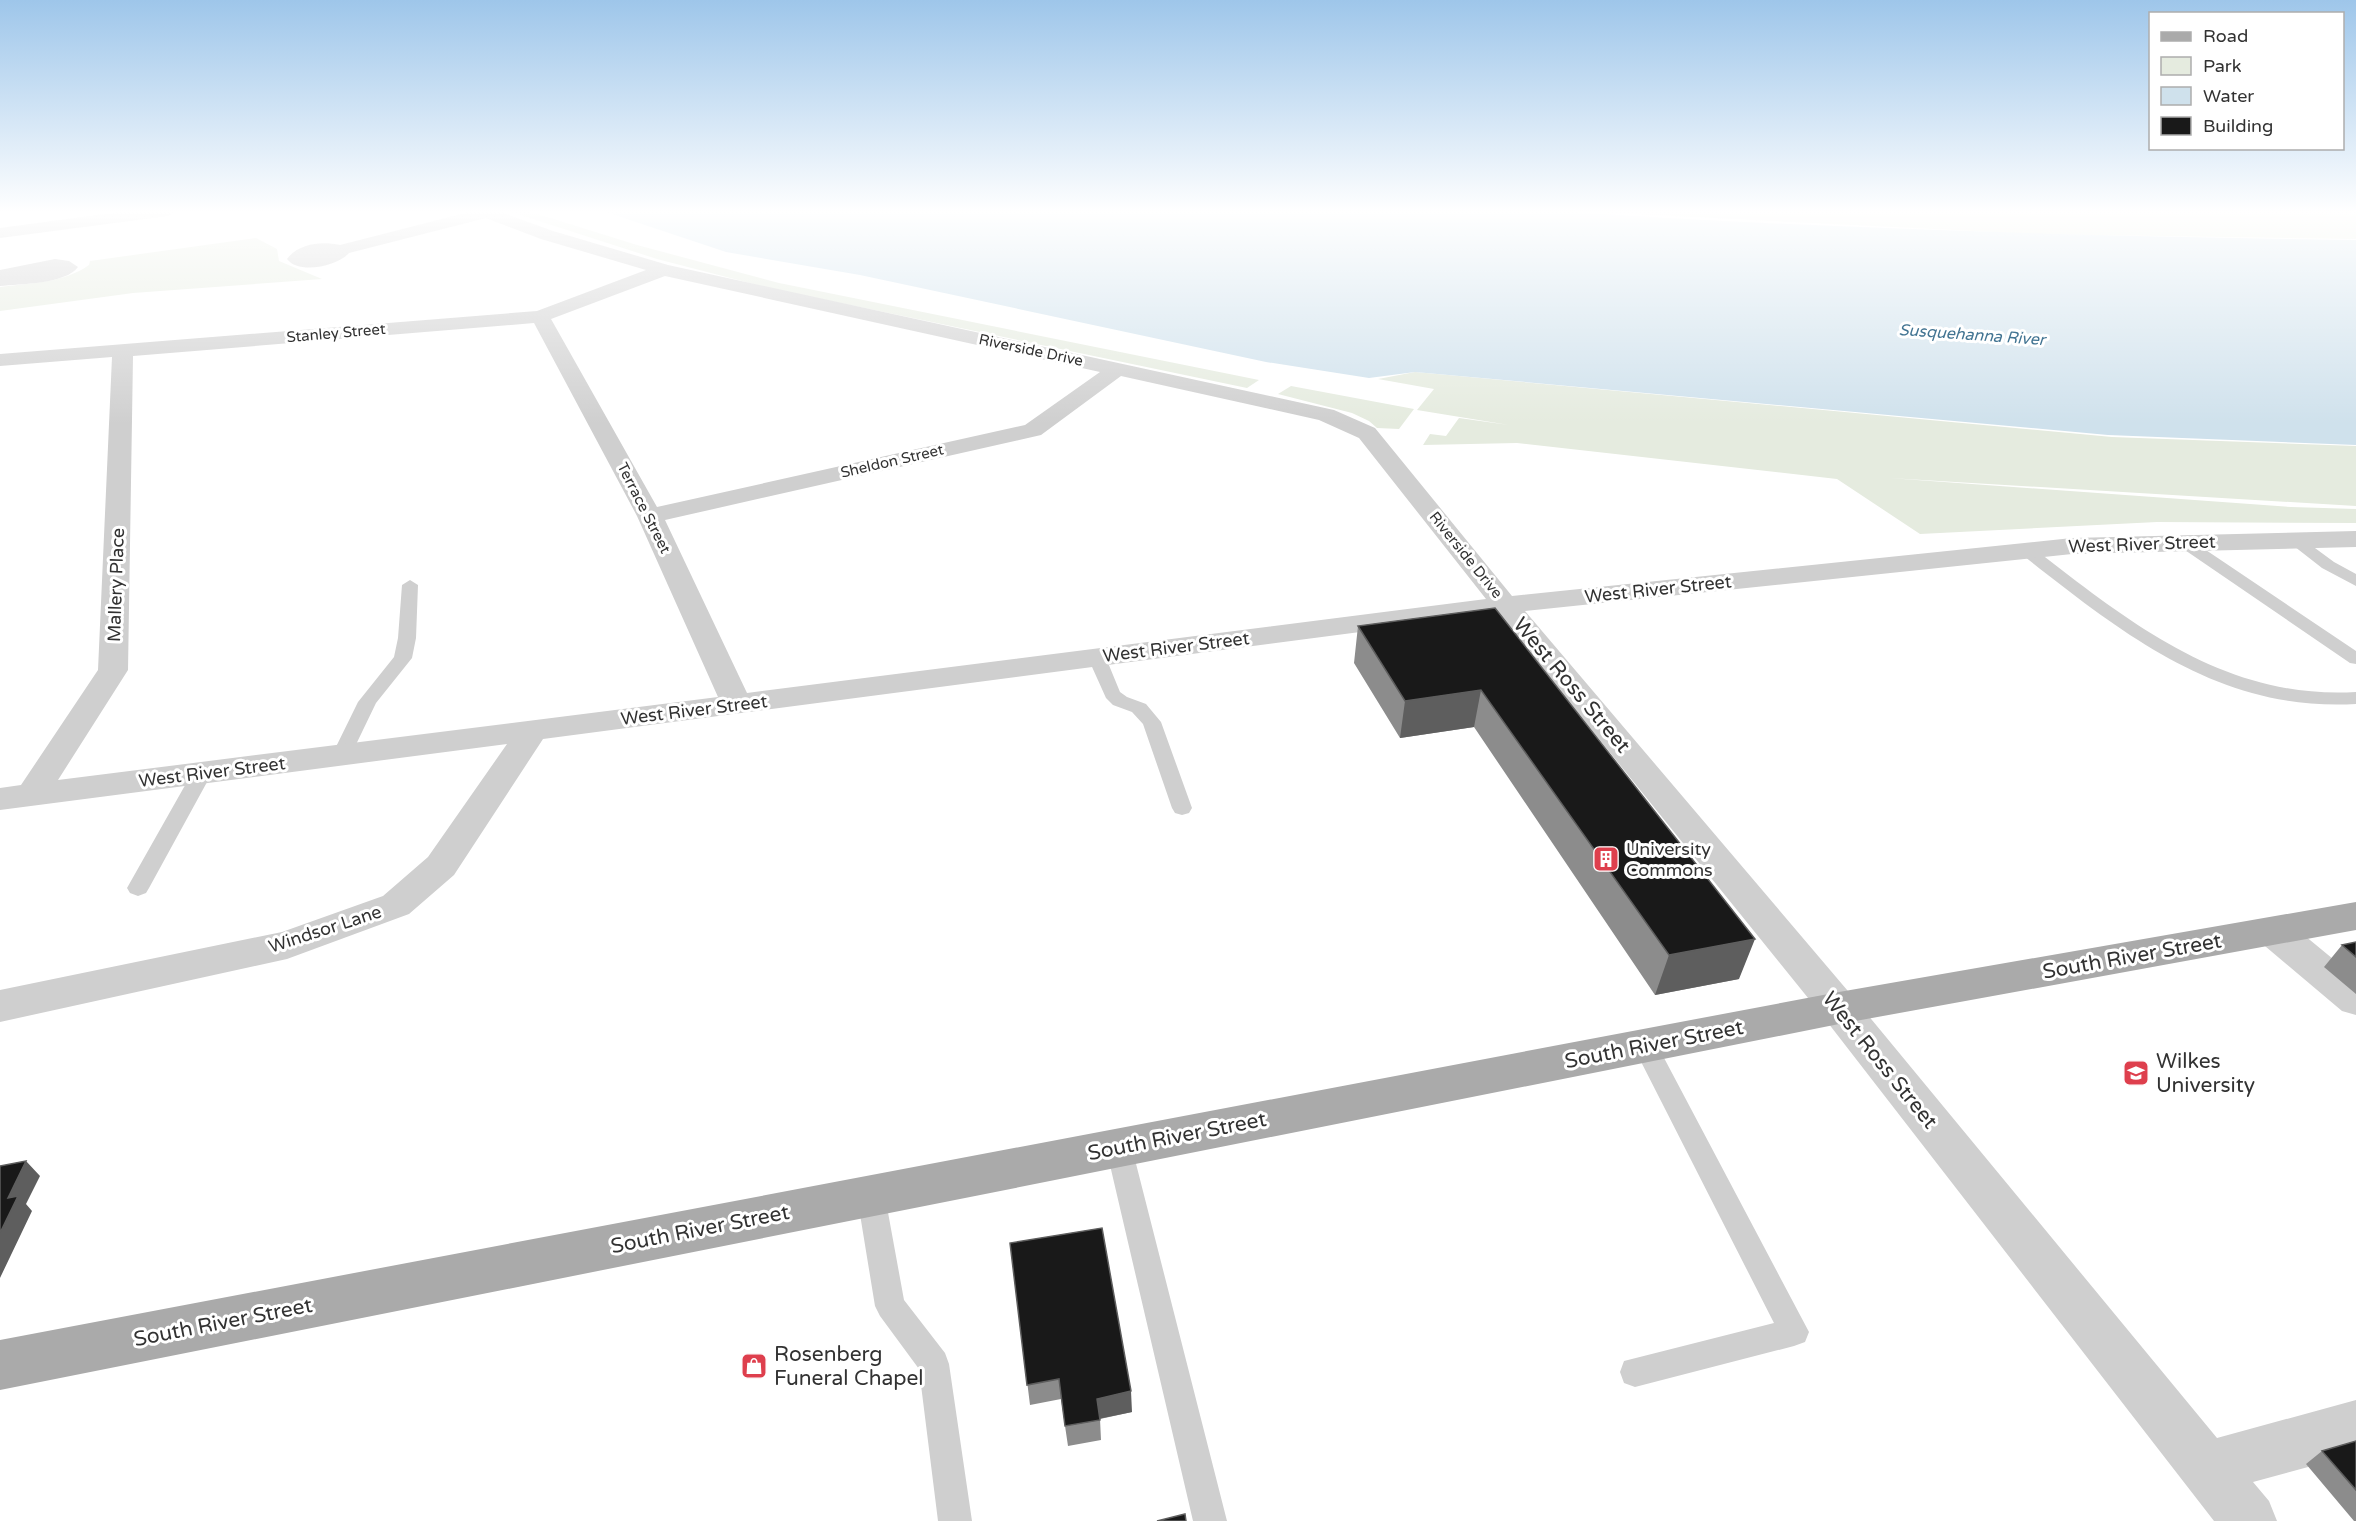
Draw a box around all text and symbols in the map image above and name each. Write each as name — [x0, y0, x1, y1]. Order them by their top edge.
legend — [2149, 12, 2344, 150]
text: Road — [2203, 25, 2248, 47]
text: Park — [2203, 55, 2242, 77]
text: Water — [2203, 85, 2254, 107]
text: Building — [2203, 115, 2273, 137]
street label: Stanley Street — [286, 320, 386, 346]
water label: Susquehanna River — [1898, 320, 2047, 350]
street label: Riverside Drive — [977, 330, 1085, 370]
street label: Sheldon Street — [839, 440, 945, 482]
street label: Terrace Street — [613, 459, 675, 557]
street label: Riverside Drive — [1426, 508, 1506, 602]
street label: Mallery Place — [103, 528, 129, 642]
street label: West River Street — [2068, 530, 2216, 558]
street label: West River Street — [1583, 570, 1733, 608]
street label: West Ross Street — [1508, 613, 1636, 758]
street label: West River Street — [1101, 627, 1251, 667]
street label: West River Street — [619, 690, 769, 730]
street label: West River Street — [137, 752, 287, 792]
place label: University Commons — [1626, 838, 1713, 881]
building icon: University Commons — [1591, 844, 1621, 874]
street label: Windsor Lane — [266, 900, 384, 958]
street label: South River Street — [2041, 928, 2224, 985]
street label: West Ross Street — [1817, 987, 1943, 1134]
street label: South River Street — [1563, 1015, 1745, 1074]
place label: Wilkes University — [2156, 1049, 2255, 1098]
school or university icon: Wilkes University — [2121, 1058, 2151, 1088]
street label: South River Street — [1086, 1107, 1268, 1166]
street label: South River Street — [609, 1200, 791, 1259]
street label: South River Street — [132, 1293, 314, 1352]
place label: Rosenberg Funeral Chapel — [774, 1342, 924, 1391]
shop icon: Rosenberg Funeral Chapel — [739, 1351, 769, 1381]

